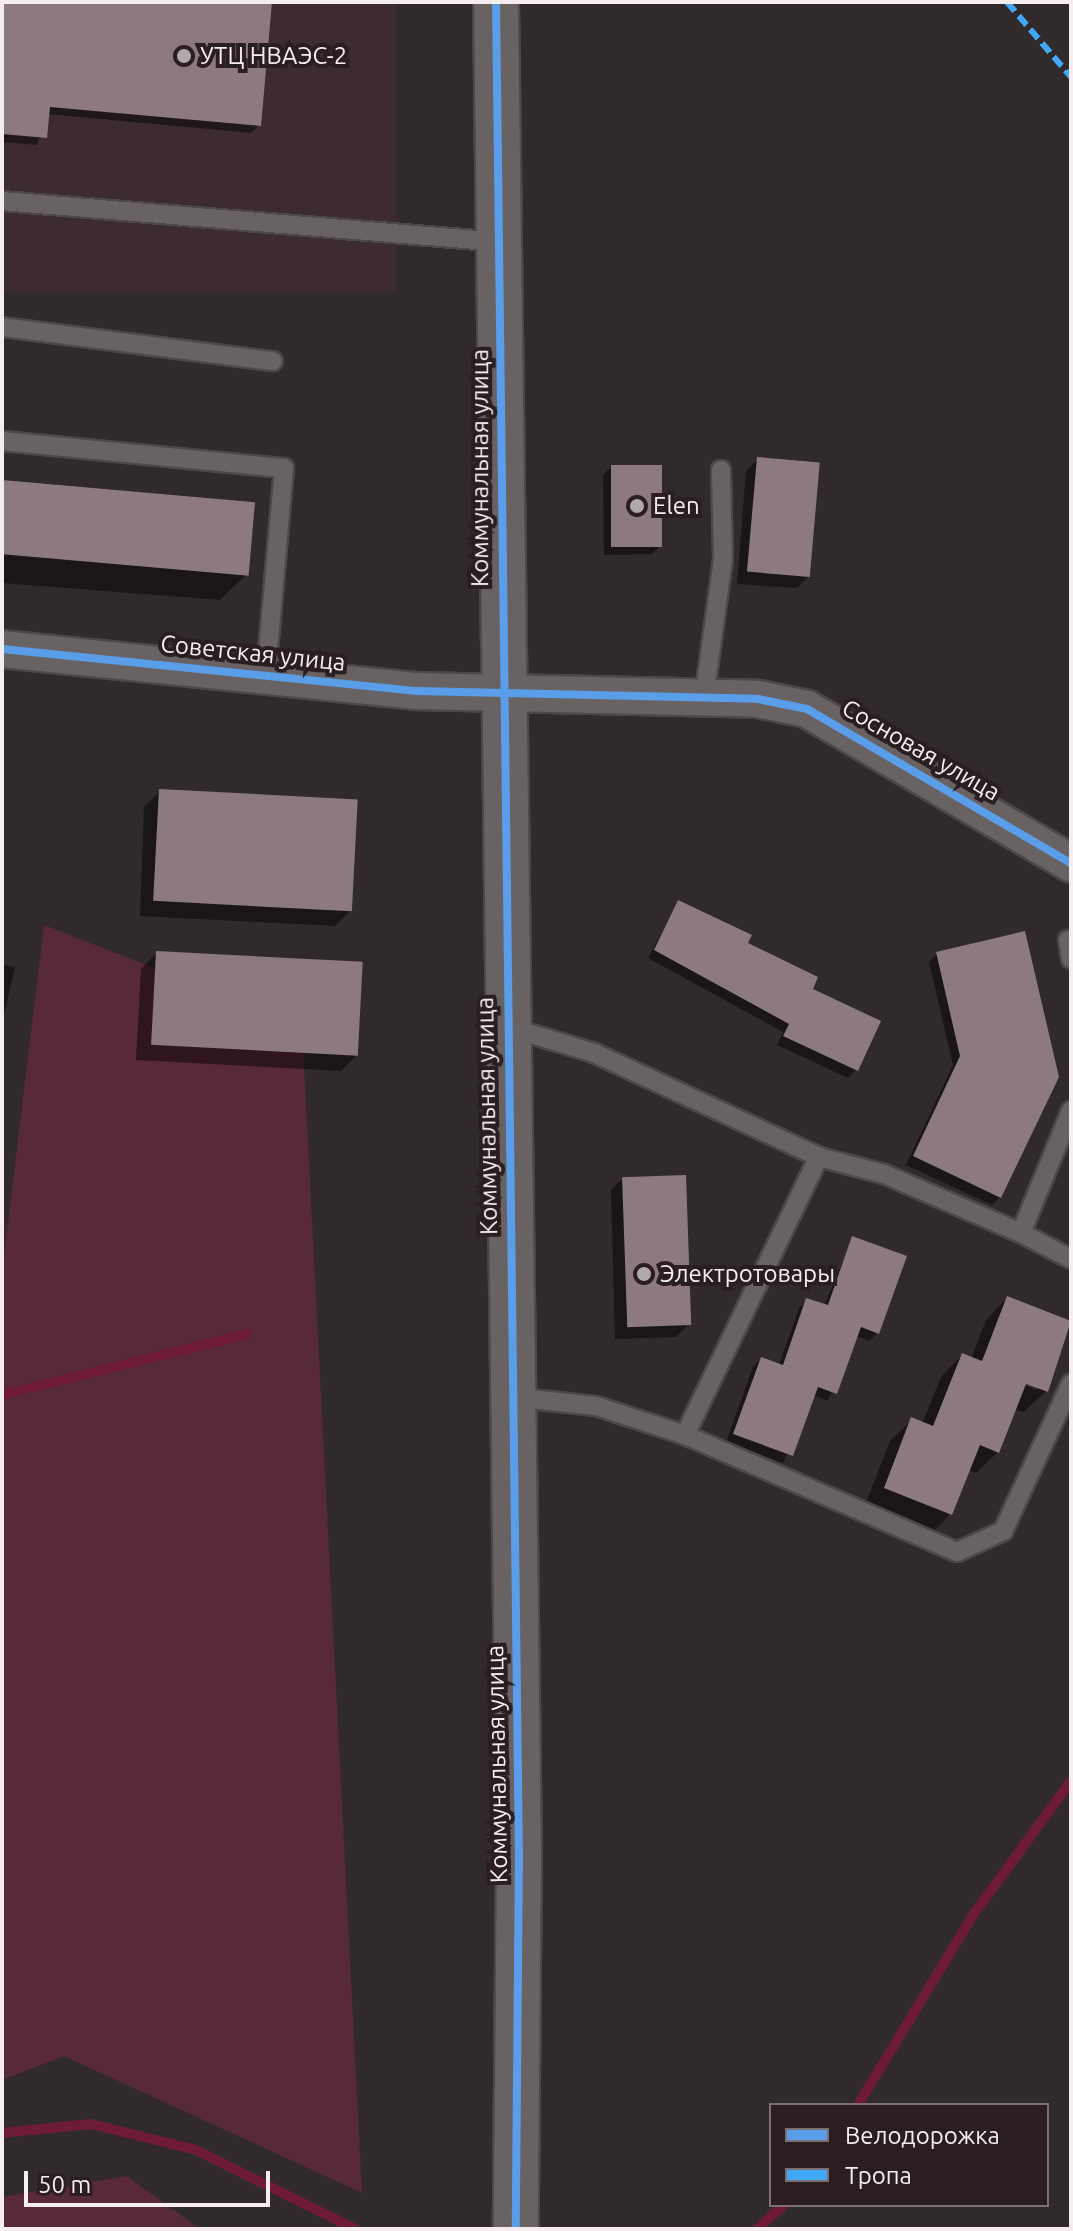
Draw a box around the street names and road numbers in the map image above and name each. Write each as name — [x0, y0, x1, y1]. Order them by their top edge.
street label: Коммунальная улица — [466, 349, 494, 587]
street label: Советская улица — [159, 629, 347, 677]
street label: Сосновая улица — [837, 693, 1005, 807]
street label: Коммунальная улица — [471, 997, 503, 1235]
street label: Коммунальная улица — [481, 1645, 513, 1883]

